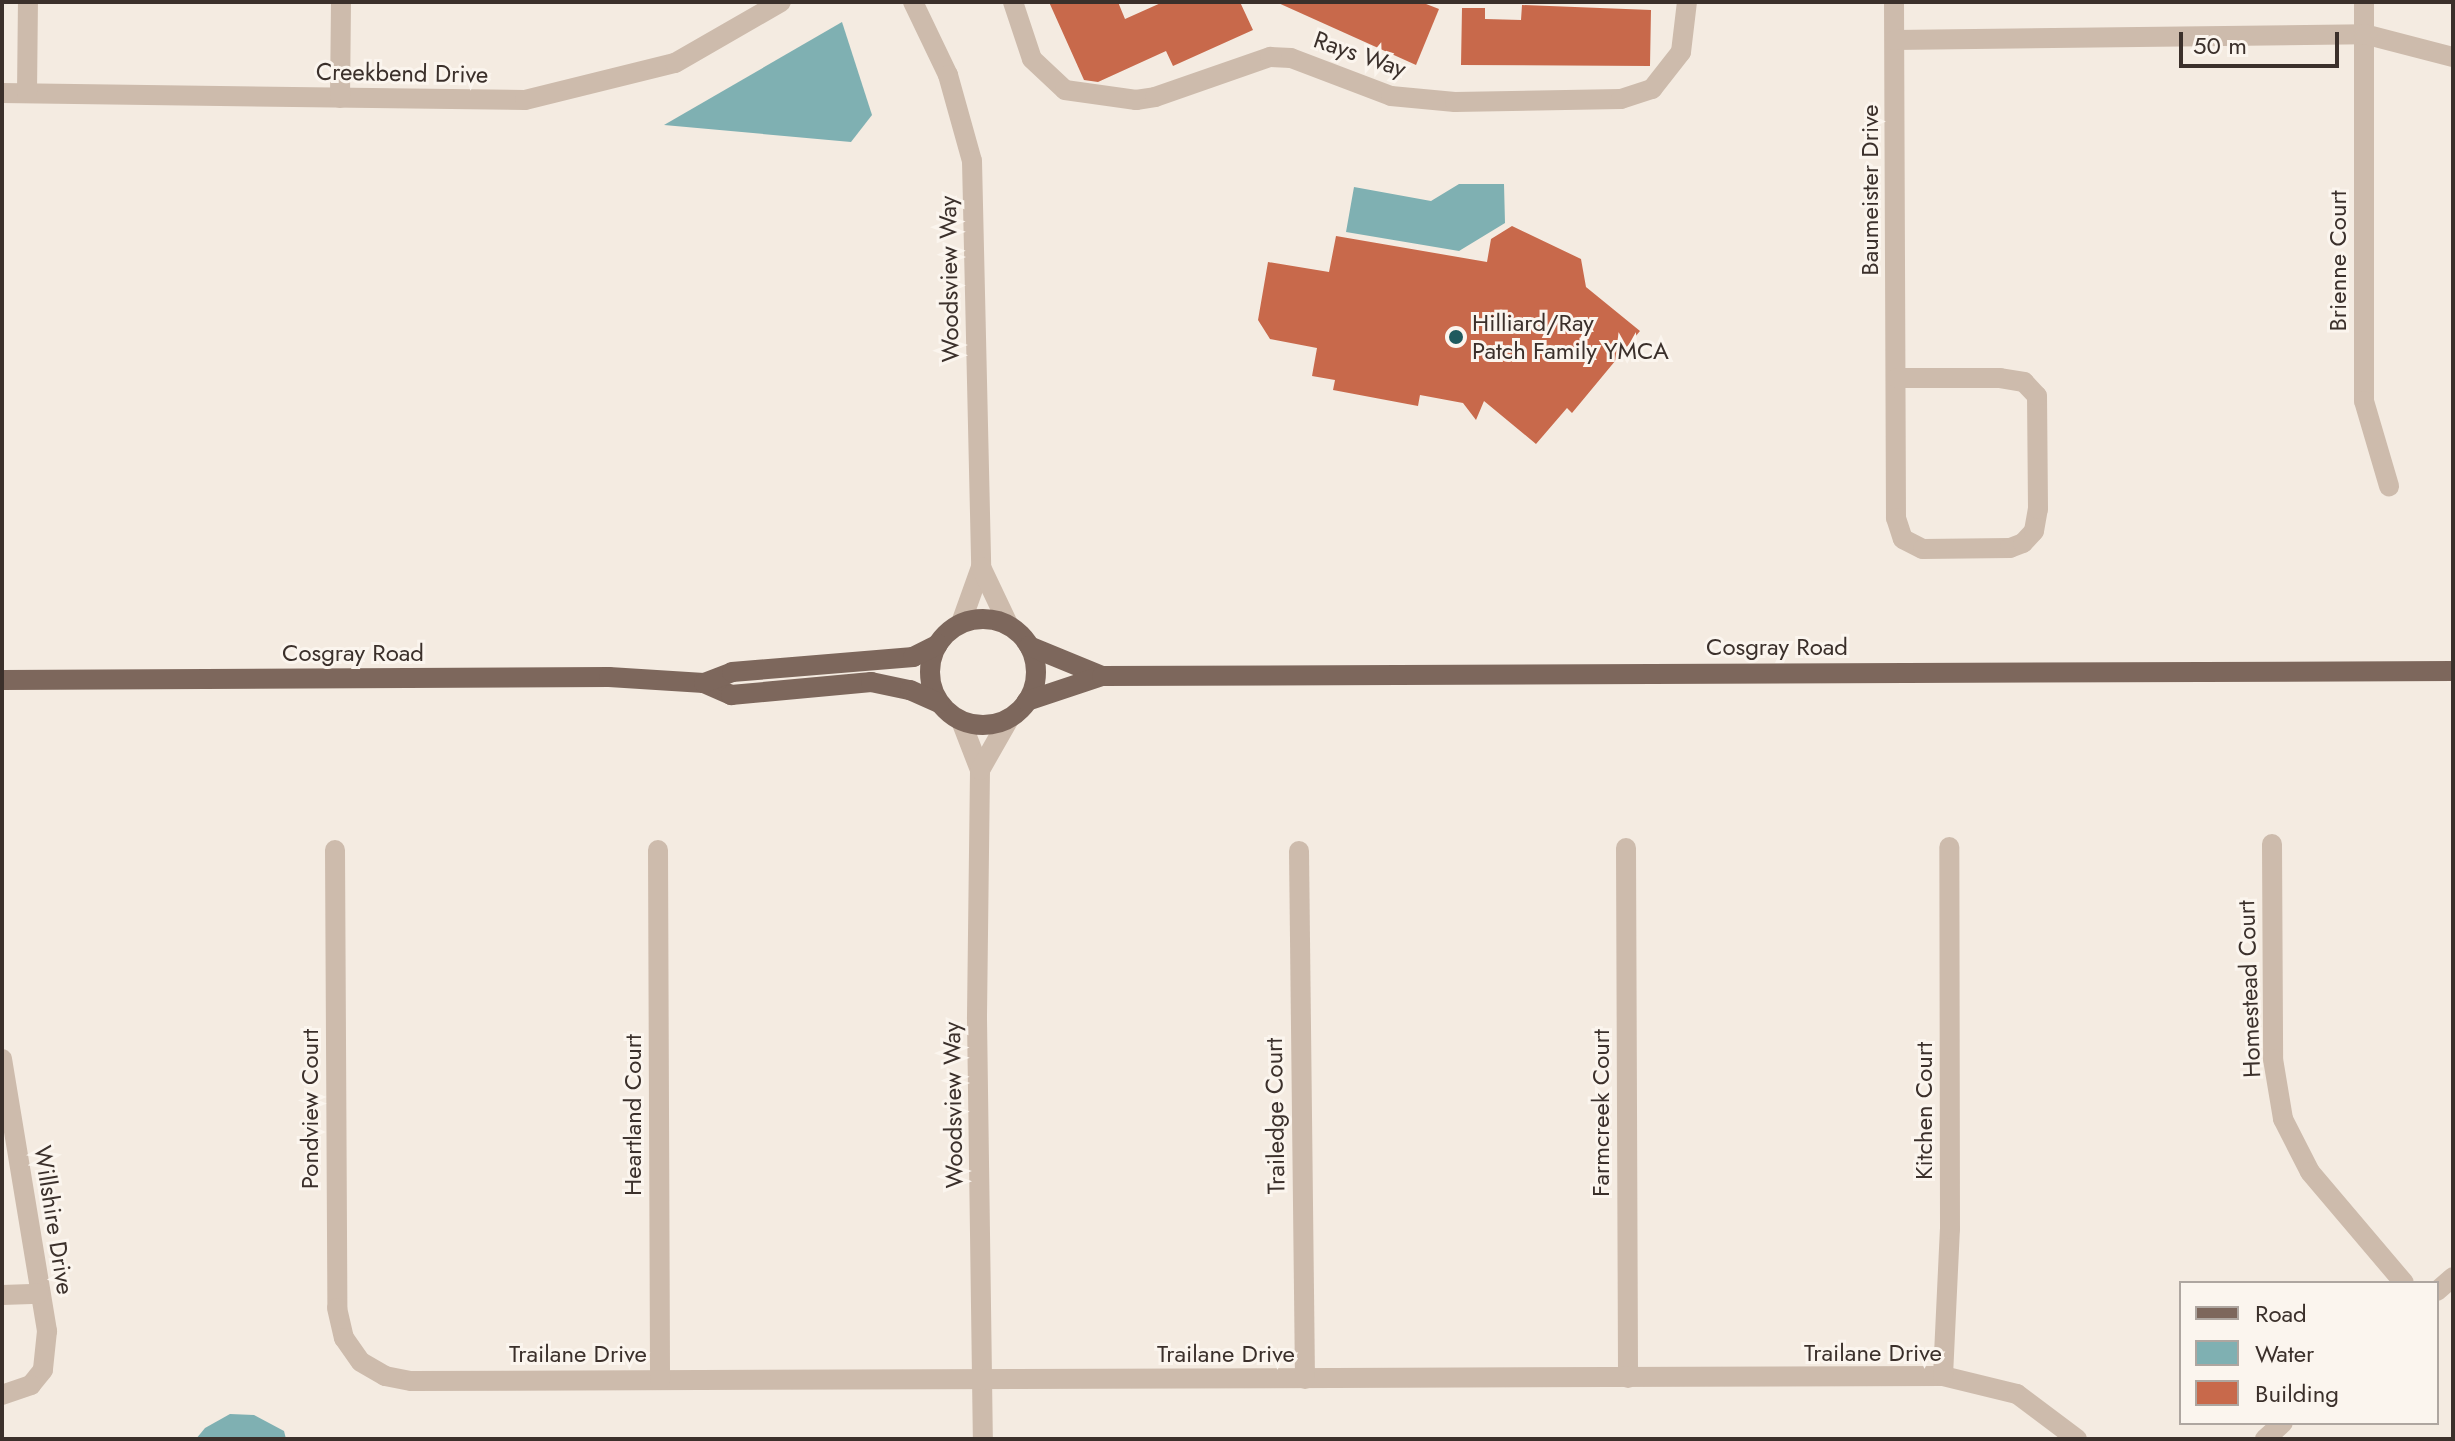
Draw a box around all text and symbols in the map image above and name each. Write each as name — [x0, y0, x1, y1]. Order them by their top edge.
scale bar — [2183, 16, 2343, 66]
street label: Rays Way — [1310, 25, 1410, 83]
text: 50 m — [2193, 28, 2247, 63]
street label: Creekbend Drive — [316, 57, 488, 89]
street label: Baumeister Drive — [1856, 104, 1884, 276]
street label: Brienne Court — [2324, 190, 2352, 332]
street label: Woodsview Way — [933, 195, 965, 363]
place label: Hilliard/Ray Patch Family YMCA — [1472, 309, 1669, 365]
marker: Hilliard/Ray Patch Family YMCA — [1447, 328, 1465, 346]
street label: Cosgray Road — [1706, 633, 1848, 661]
street label: Cosgray Road — [282, 639, 424, 667]
street label: Homestead Court — [2232, 900, 2266, 1078]
street label: Woodsview Way — [937, 1021, 969, 1189]
street label: Pondview Court — [296, 1029, 324, 1189]
street label: Farmcreek Court — [1587, 1029, 1615, 1197]
street label: Heartland Court — [619, 1034, 647, 1196]
street label: Trailedge Court — [1259, 1038, 1291, 1194]
street label: Kitchen Court — [1910, 1042, 1938, 1180]
street label: Willshire Drive — [28, 1144, 80, 1296]
legend — [2179, 1281, 2439, 1425]
text: Road — [2255, 1296, 2307, 1331]
text: Water — [2255, 1336, 2314, 1371]
street label: Trailane Drive — [1804, 1339, 1942, 1367]
street label: Trailane Drive — [509, 1340, 647, 1368]
street label: Trailane Drive — [1157, 1340, 1295, 1368]
text: Building — [2255, 1376, 2339, 1411]

